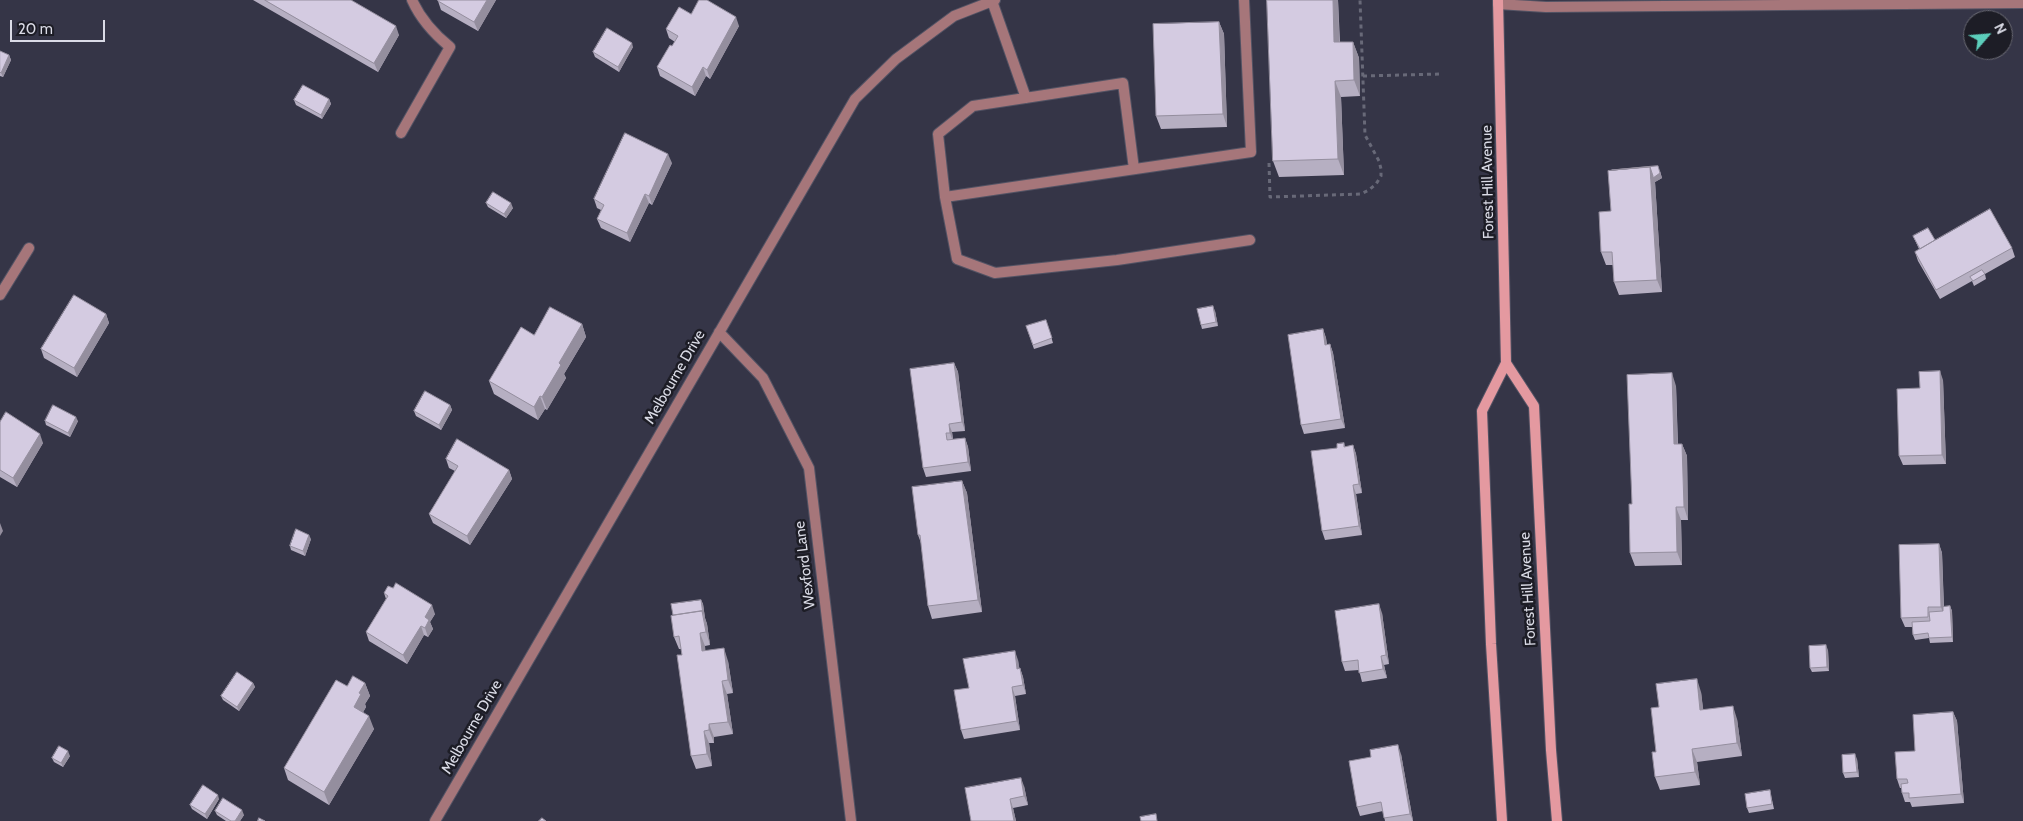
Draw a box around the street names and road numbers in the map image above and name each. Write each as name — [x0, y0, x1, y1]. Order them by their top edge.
street label: Forest Hill Avenue — [1478, 125, 1498, 239]
street label: Melbourne Drive — [641, 327, 709, 427]
street label: Wexford Lane — [791, 520, 819, 610]
street label: Forest Hill Avenue — [1516, 532, 1540, 646]
street label: Melbourne Drive — [438, 677, 506, 777]

